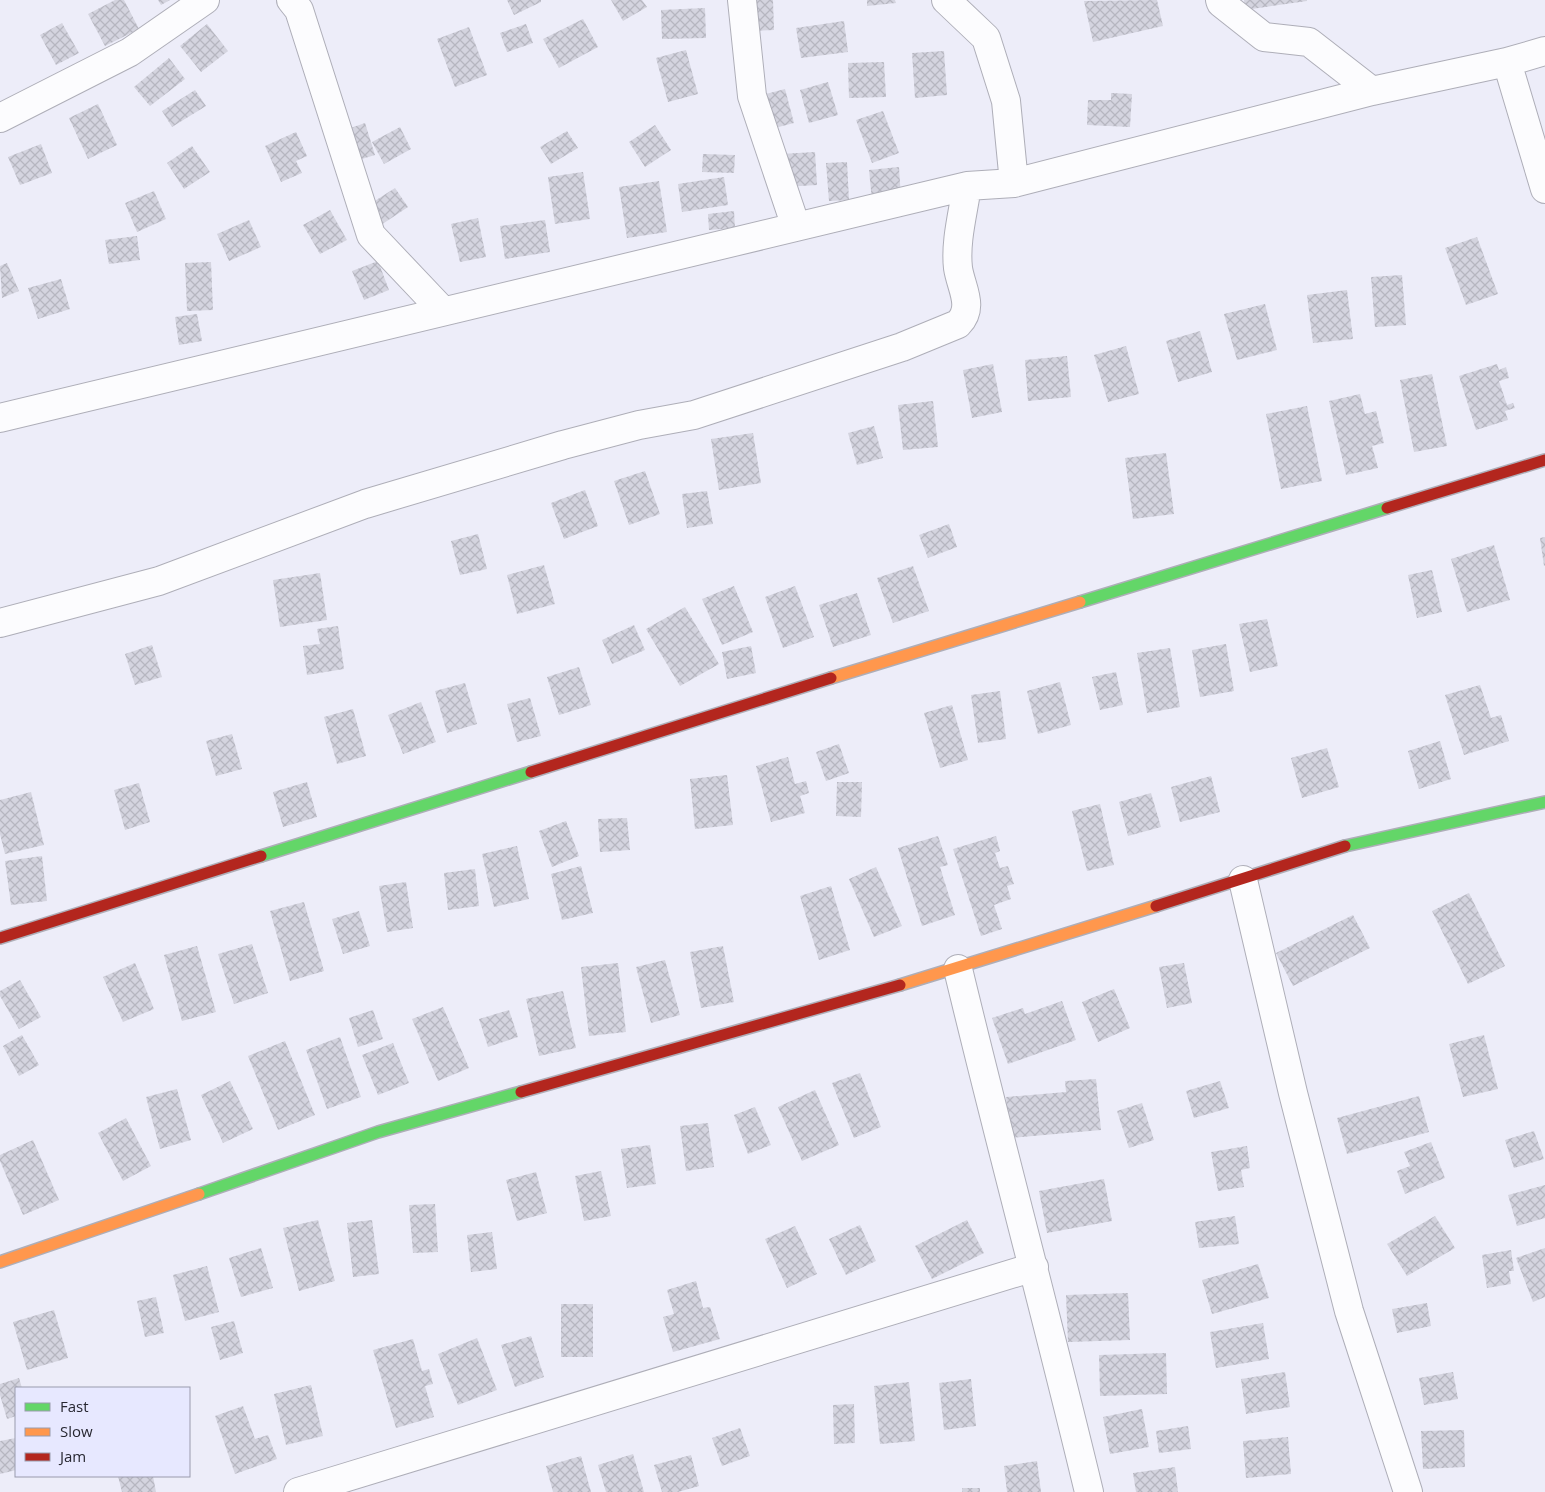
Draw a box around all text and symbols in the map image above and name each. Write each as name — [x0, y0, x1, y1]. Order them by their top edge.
legend — [15, 1387, 190, 1477]
text: Fast — [60, 1396, 89, 1416]
text: Slow — [60, 1421, 93, 1441]
text: Jam — [58, 1446, 86, 1466]

